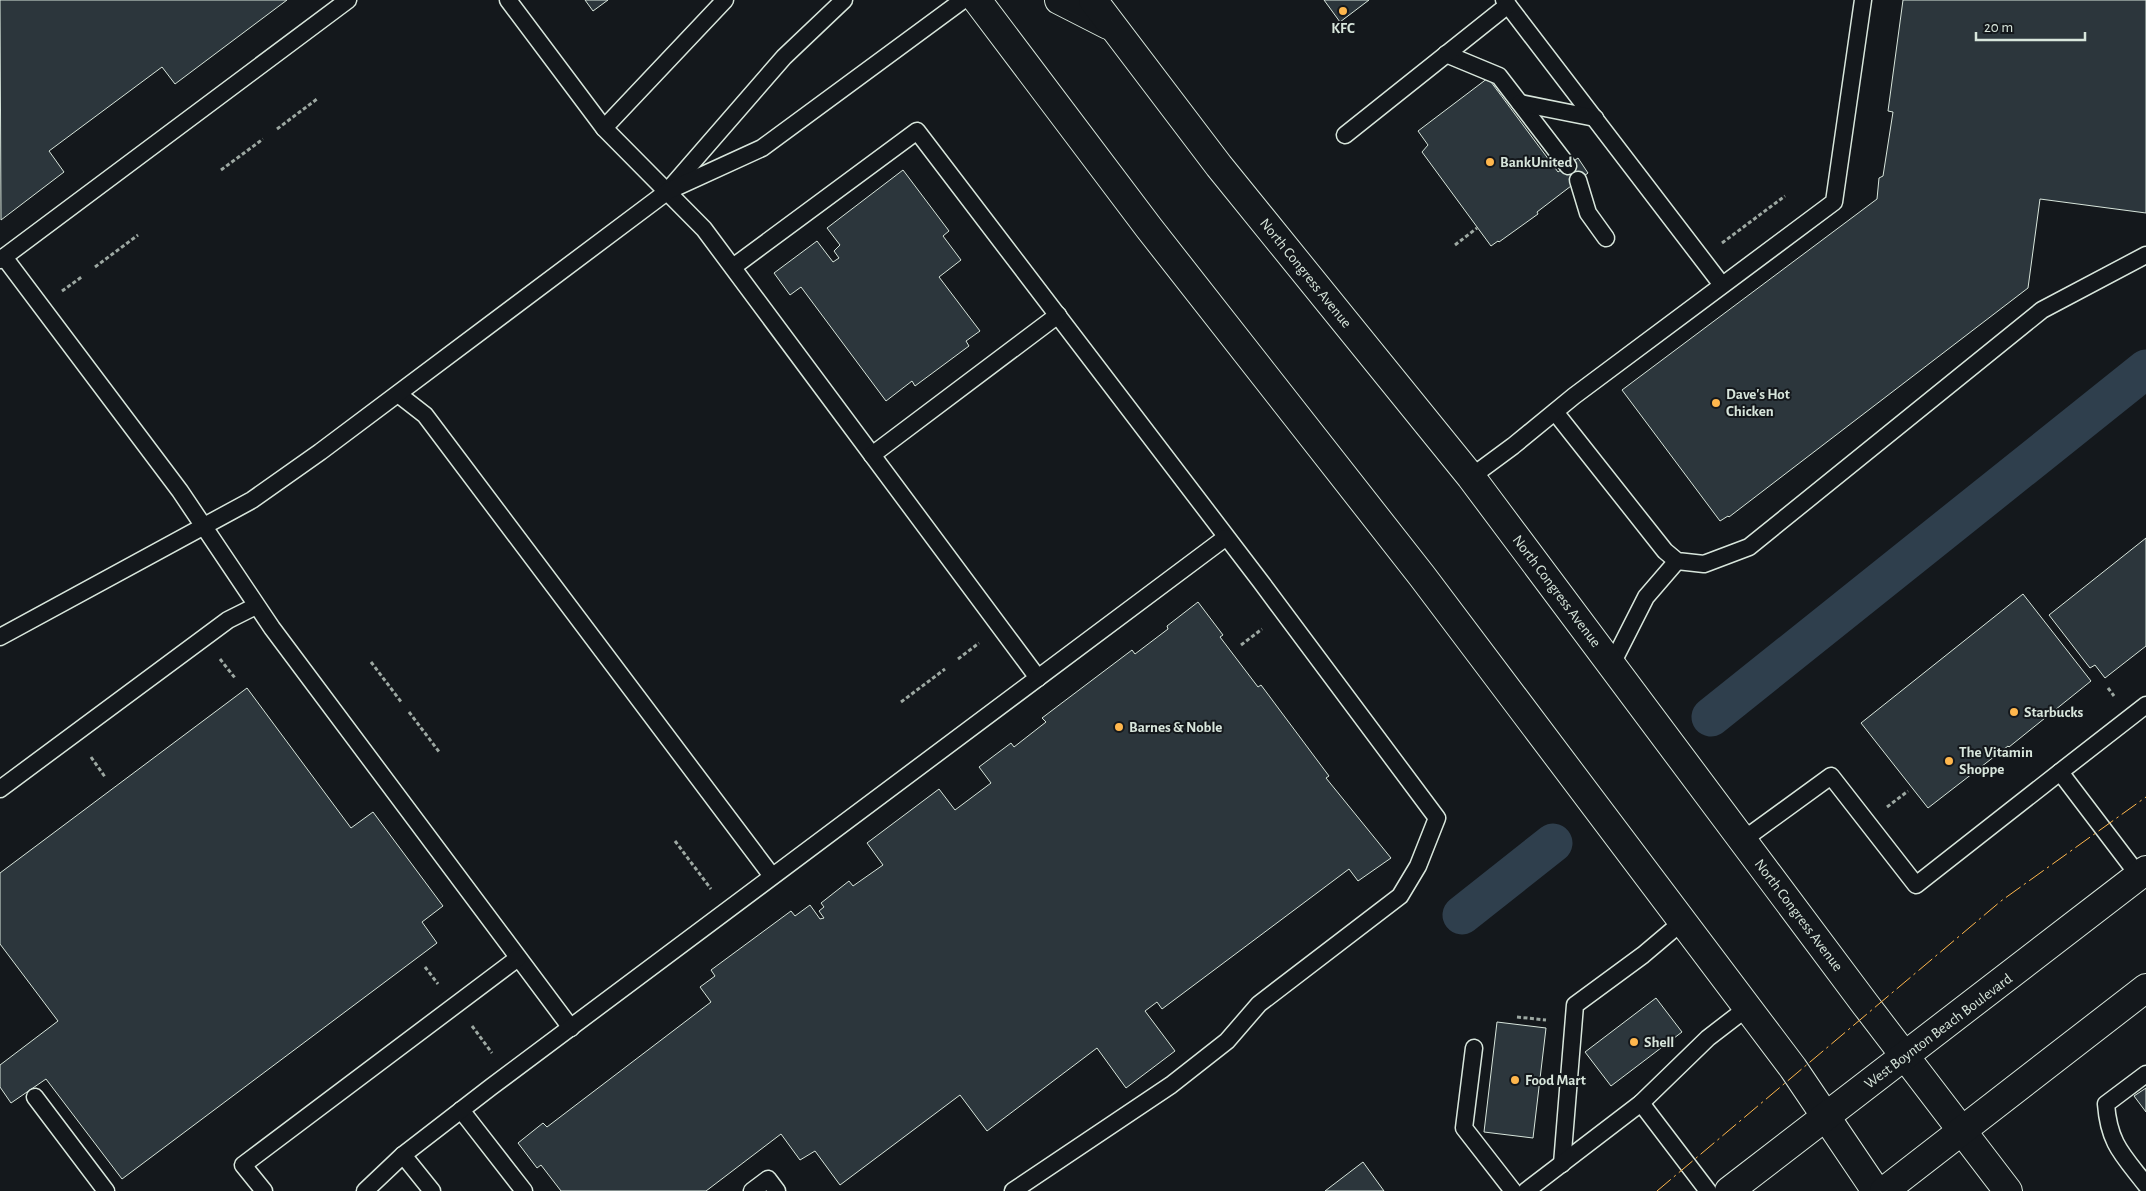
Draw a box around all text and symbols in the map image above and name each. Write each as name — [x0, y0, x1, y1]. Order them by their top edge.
marker: KFC — [1337, 5, 1349, 17]
scale bar — [1976, 10, 2085, 42]
text: 20 m — [1984, 20, 2013, 35]
place label: KFC — [1331, 21, 1355, 36]
place label: BankUnited — [1500, 155, 1572, 170]
marker: BankUnited — [1484, 156, 1496, 168]
street label: North Congress Avenue — [1257, 216, 1354, 331]
place label: Dave's Hot Chicken — [1726, 387, 1790, 419]
marker: Dave's Hot Chicken — [1710, 397, 1722, 409]
street label: North Congress Avenue — [1510, 533, 1604, 650]
place label: Starbucks — [2024, 705, 2084, 720]
marker: Starbucks — [2008, 706, 2020, 718]
place label: Barnes & Noble — [1129, 720, 1222, 735]
marker: Barnes & Noble — [1113, 721, 1125, 733]
place label: The Vitamin Shoppe — [1959, 745, 2033, 777]
marker: The Vitamin Shoppe — [1943, 755, 1955, 767]
street label: North Congress Avenue — [1752, 857, 1846, 974]
street label: West Boynton Beach Boulevard — [1862, 971, 2015, 1092]
place label: Shell — [1644, 1035, 1674, 1050]
marker: Shell — [1628, 1036, 1640, 1048]
place label: Food Mart — [1525, 1073, 1586, 1088]
marker: Food Mart — [1509, 1074, 1521, 1086]

